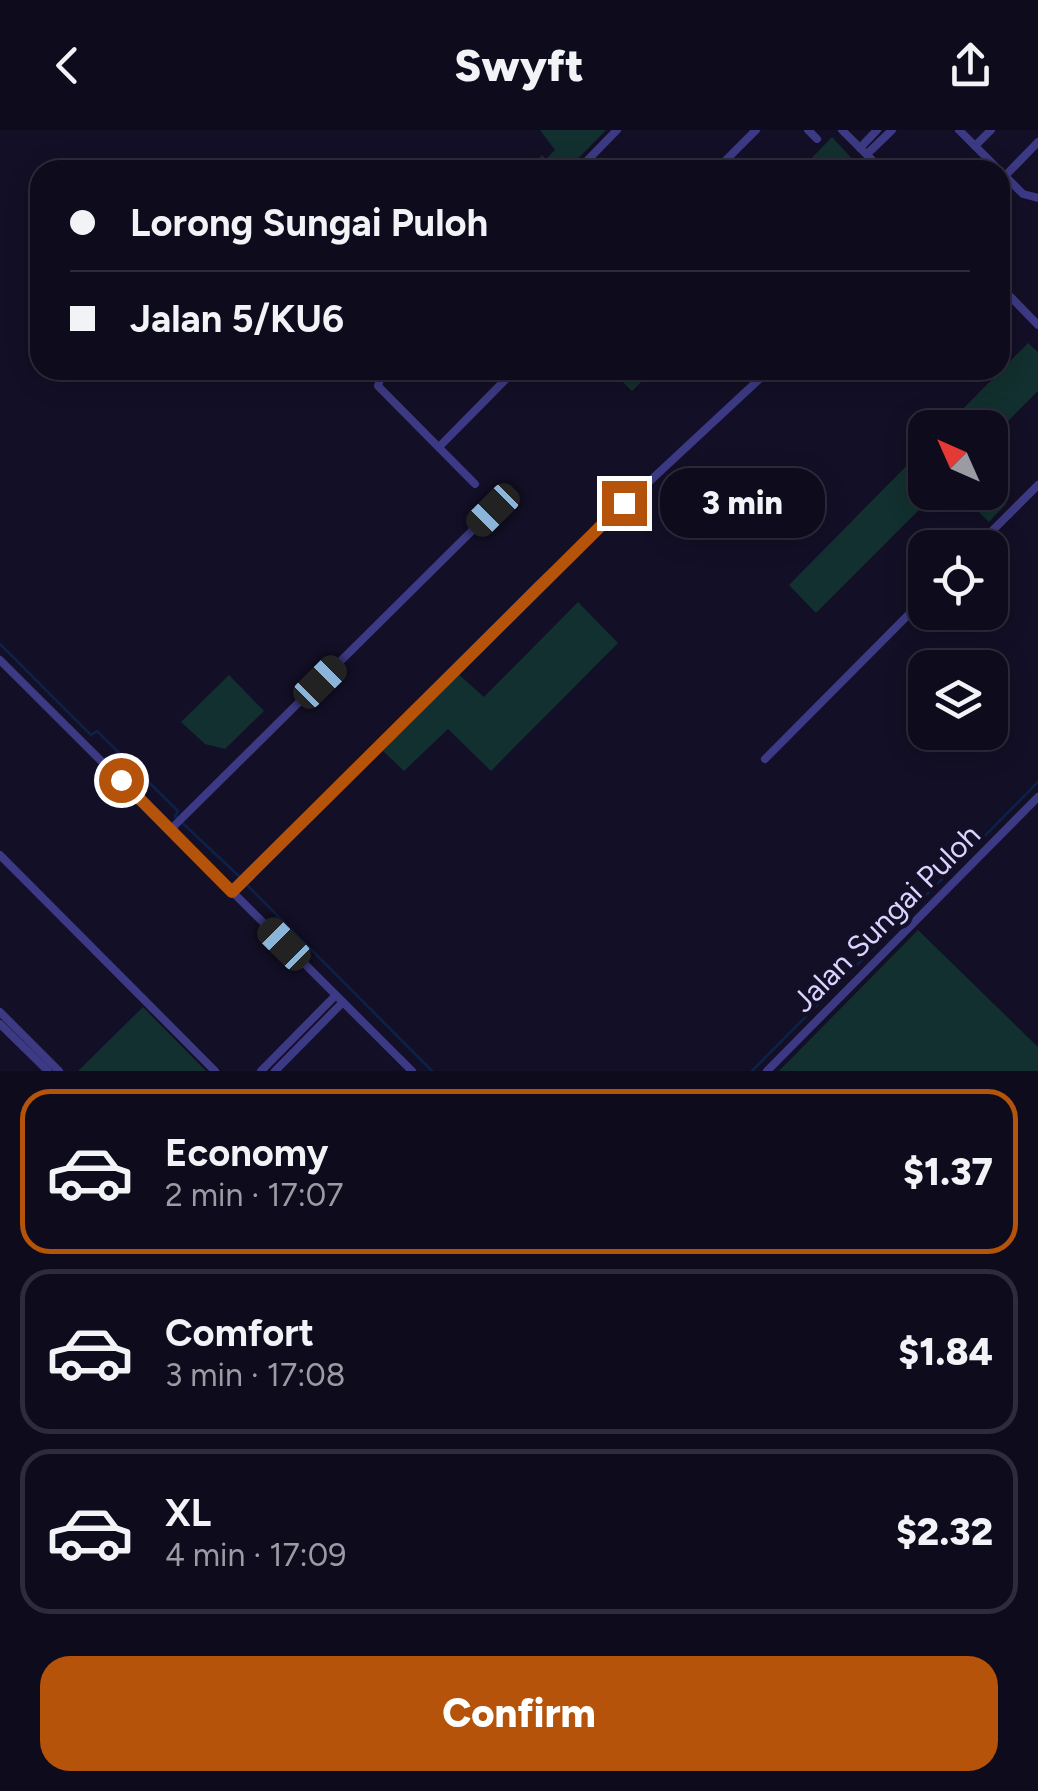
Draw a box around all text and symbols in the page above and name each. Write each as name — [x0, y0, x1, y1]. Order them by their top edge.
icon: back — [40, 38, 95, 93]
text: Swyft — [454, 38, 584, 92]
icon: share — [943, 38, 998, 93]
text: Lorong Sungai Puloh — [130, 200, 488, 246]
text: Jalan 5/KU6 — [130, 296, 344, 342]
north arrow — [908, 410, 1008, 510]
map controls — [908, 410, 1008, 750]
callout: 3 min — [659, 468, 824, 538]
car — [461, 478, 525, 542]
route end — [602, 481, 647, 526]
text: 3 min — [702, 484, 783, 522]
button: locate — [908, 530, 1008, 630]
car — [288, 650, 352, 714]
button: layers — [908, 650, 1008, 750]
route start — [99, 758, 144, 803]
street label: Jalan Sungai Puloh — [784, 816, 988, 1020]
car — [252, 912, 316, 976]
icon: car — [45, 1127, 135, 1217]
text: Economy — [165, 1130, 328, 1176]
text: $1.37 — [903, 1149, 993, 1195]
text: 2 min · 17:07 — [165, 1176, 343, 1214]
icon: car — [45, 1307, 135, 1397]
text: Comfort — [165, 1310, 314, 1356]
text: $1.84 — [898, 1329, 993, 1375]
text: 3 min · 17:08 — [165, 1356, 345, 1394]
icon: car — [45, 1487, 135, 1577]
text: XL — [165, 1490, 211, 1536]
text: $2.32 — [896, 1509, 993, 1555]
text: 4 min · 17:09 — [165, 1536, 346, 1574]
button: Confirm — [40, 1656, 998, 1771]

